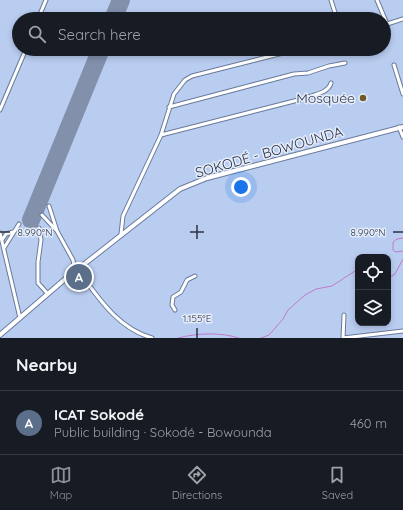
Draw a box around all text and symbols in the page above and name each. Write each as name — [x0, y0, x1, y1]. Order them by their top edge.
search box — [12, 12, 391, 56]
icon: search — [26, 23, 48, 45]
text: Search here — [58, 25, 141, 44]
place label: Mosquée — [296, 89, 355, 107]
marker: Mosquée — [358, 93, 368, 103]
street label: SOKODÉ - BOWOUNDA — [193, 122, 345, 182]
your location — [231, 177, 251, 197]
text: 8.990°N — [18, 226, 52, 239]
text: 8.990°N — [351, 226, 385, 239]
map controls — [355, 254, 391, 326]
button: locate — [355, 254, 391, 290]
pin: A — [66, 262, 92, 292]
button: layers — [355, 290, 391, 326]
text: 1.155°E — [183, 312, 212, 325]
text: Nearby — [16, 354, 77, 375]
text: ICAT Sokodé — [54, 405, 144, 424]
text: A — [25, 415, 33, 431]
text: 460 m — [350, 415, 387, 431]
text: Public building · Sokodé - Bowounda — [54, 424, 272, 440]
tab: Map — [50, 464, 72, 502]
tab: Directions — [172, 464, 222, 502]
tab: Saved — [322, 464, 353, 502]

